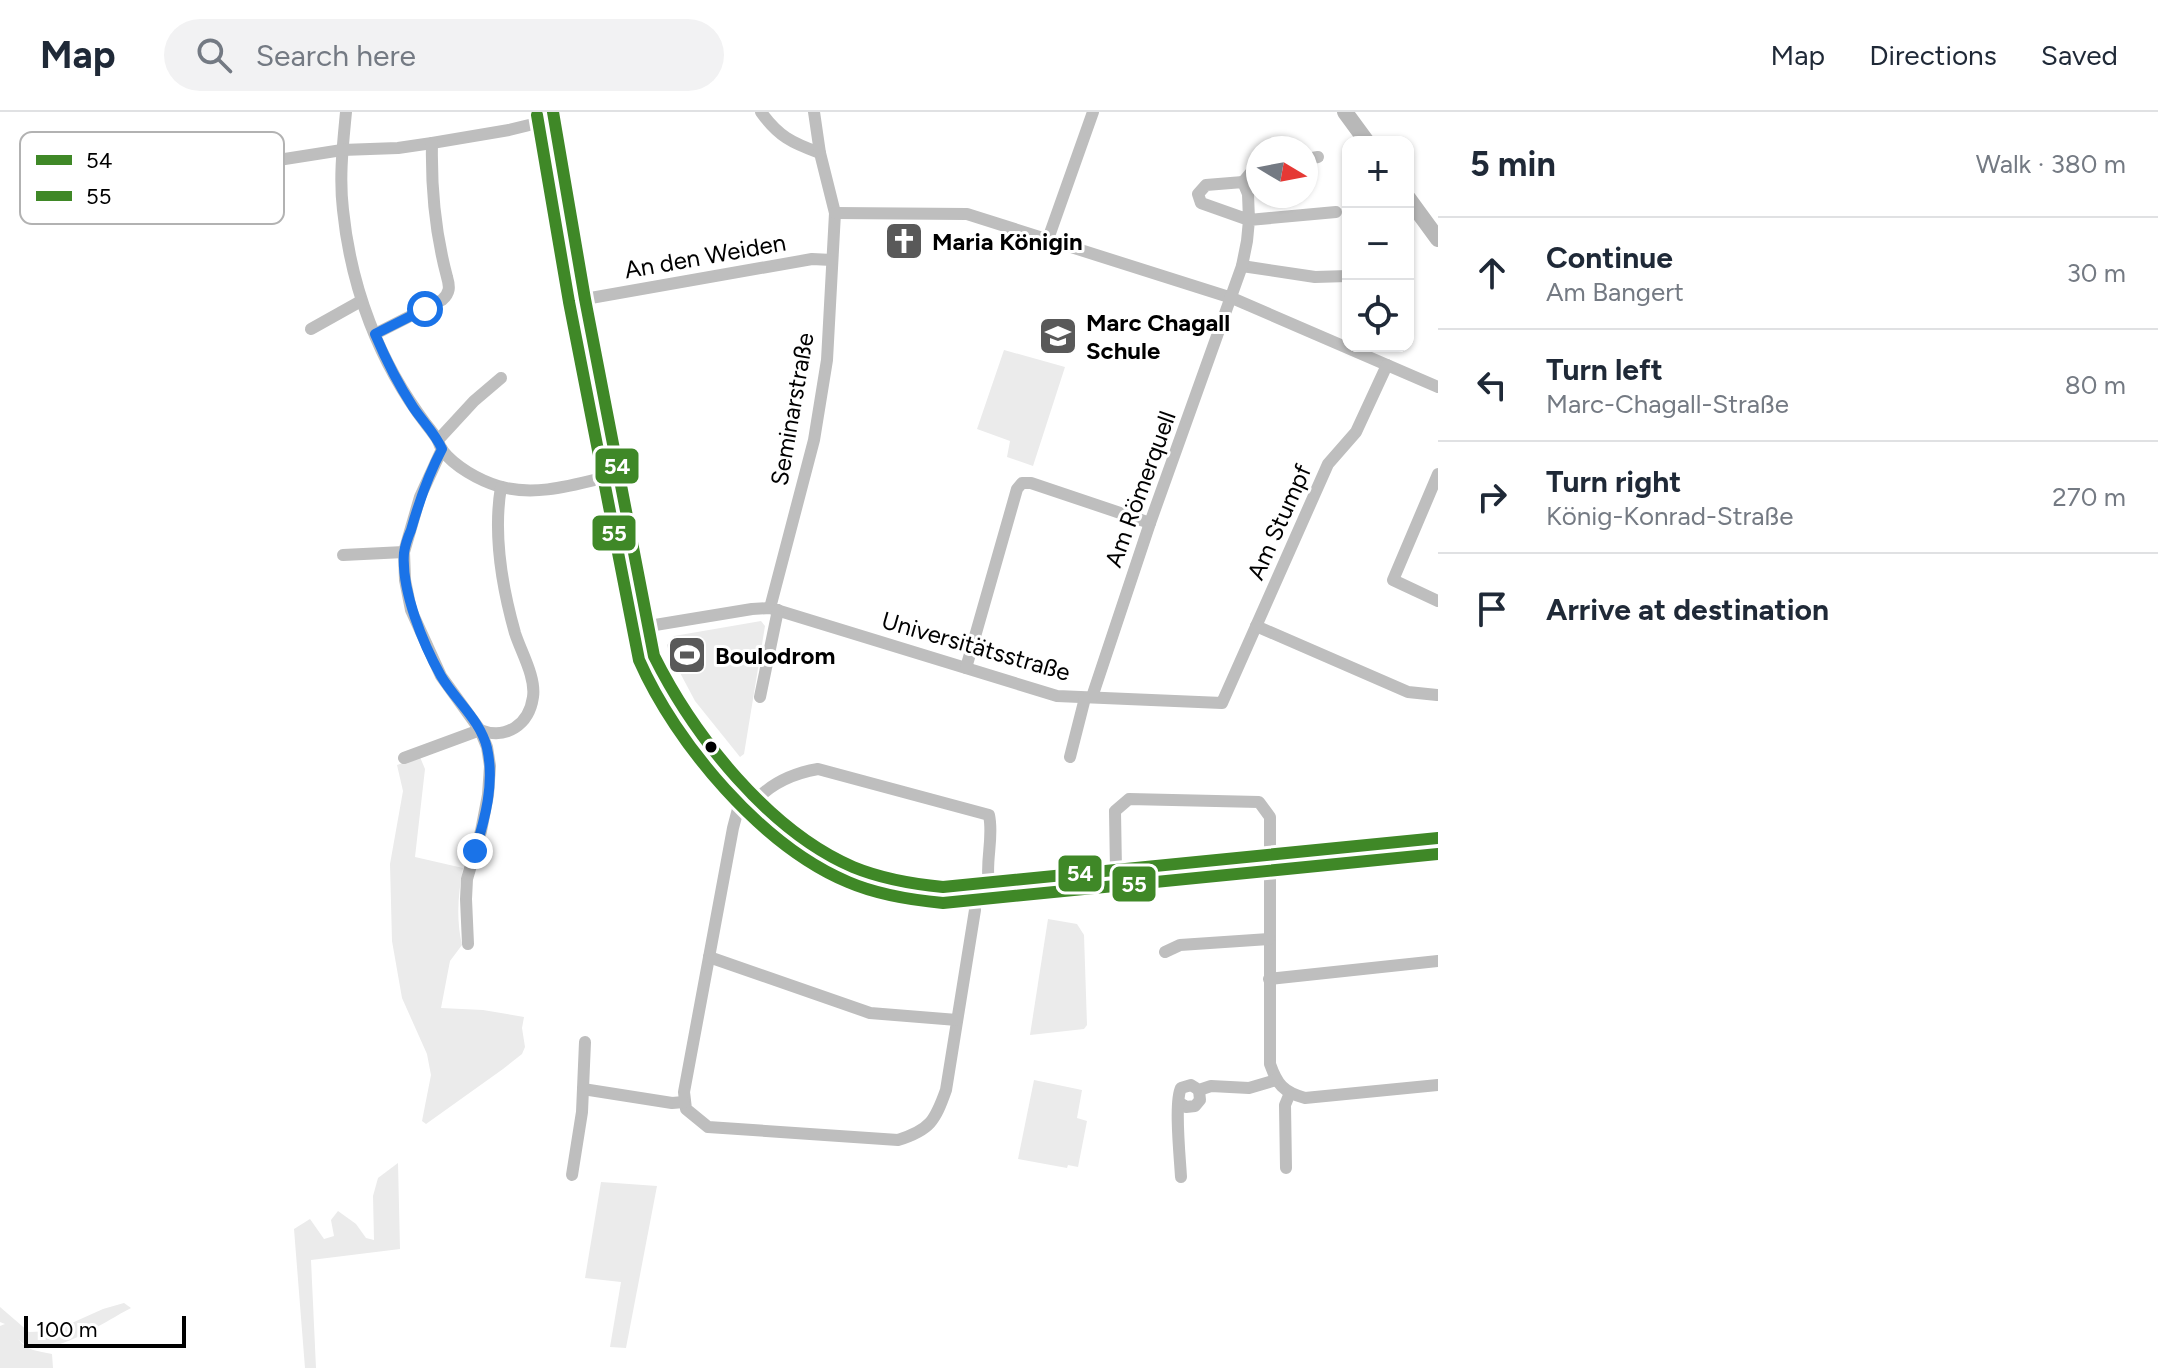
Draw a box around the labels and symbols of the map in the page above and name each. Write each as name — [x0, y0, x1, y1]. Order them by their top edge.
legend — [20, 132, 284, 224]
north arrow — [1246, 136, 1318, 208]
text: 54 — [86, 147, 112, 174]
text: 55 — [86, 183, 111, 210]
church icon: Maria Königin — [883, 220, 925, 262]
place label: Maria Königin — [932, 227, 1083, 256]
street label: An den Weiden — [622, 228, 788, 284]
route start — [407, 291, 443, 327]
place label: Marc Chagall Schule — [1086, 308, 1230, 365]
school or university icon: Marc Chagall Schule — [1037, 315, 1079, 357]
street label: Seminarstraße — [764, 330, 820, 488]
street label: Am Römerquell — [1098, 407, 1182, 571]
line badge: 54 — [594, 447, 640, 485]
text: 54 — [604, 453, 630, 480]
street label: Am Stumpf — [1241, 460, 1317, 584]
line badge: 55 — [591, 514, 637, 552]
text: 55 — [601, 520, 627, 547]
street label: Universitätsstraße — [878, 605, 1074, 687]
sports icon: Boulodrom — [666, 634, 708, 676]
place label: Boulodrom — [715, 641, 835, 670]
unlabelled marker — [703, 739, 719, 755]
route end — [457, 833, 493, 869]
line badge: 54 — [1057, 854, 1103, 893]
text: 54 — [1067, 860, 1093, 887]
line badge: 55 — [1111, 865, 1157, 903]
text: 55 — [1121, 871, 1147, 898]
scale bar — [24, 1312, 186, 1348]

